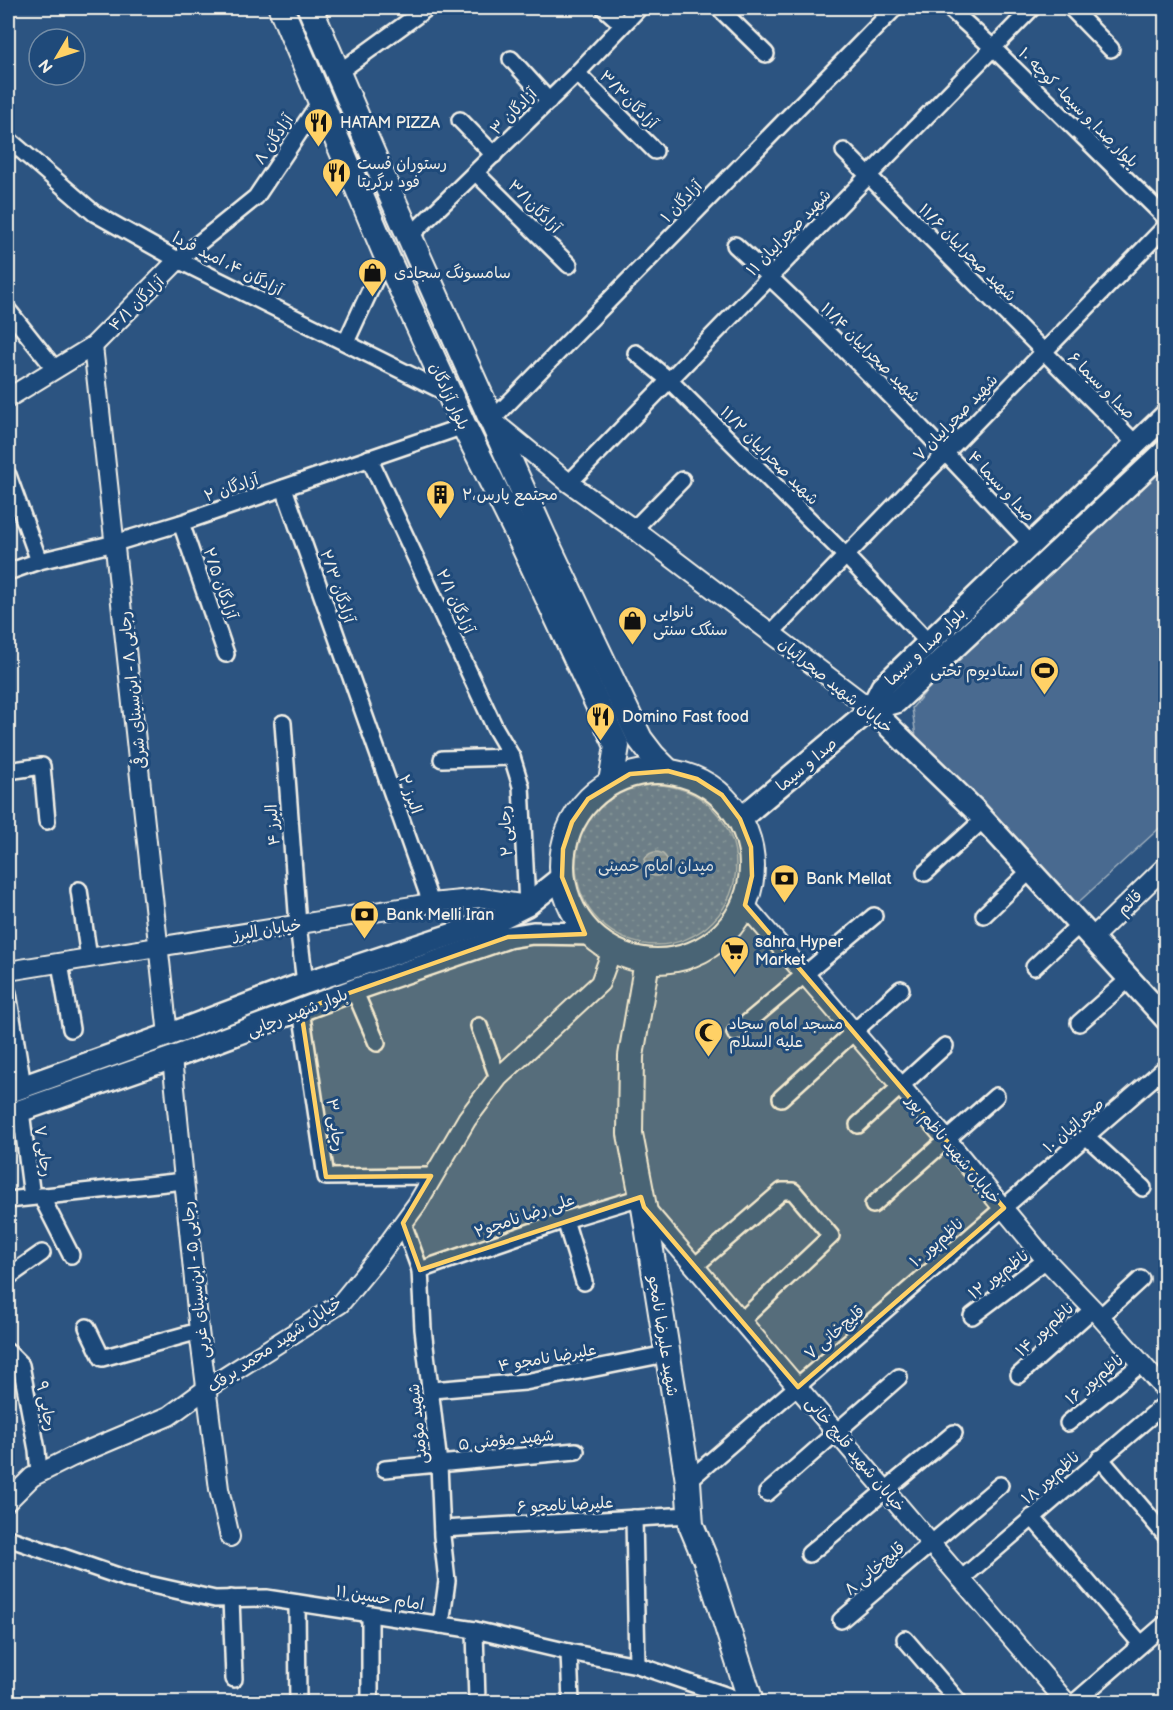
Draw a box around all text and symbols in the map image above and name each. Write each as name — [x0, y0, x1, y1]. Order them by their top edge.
north arrow — [27, 27, 87, 87]
street label: بلوار صدا و سيما- كوچه ١٠ — [1014, 44, 1142, 172]
text: N — [35, 55, 58, 76]
street label: آزادگان۳/۳ — [595, 66, 662, 134]
street label: آزادگان ۳ — [486, 83, 542, 139]
restaurant icon: HATAM PIZZA — [303, 106, 335, 148]
street label: آزادگان ۸ — [250, 110, 298, 169]
place label: HATAM PIZZA — [340, 114, 440, 133]
place label: رستوران فست فود برگریتا — [357, 155, 447, 192]
restaurant icon: رستوران فست فود برگریتا — [320, 156, 352, 198]
street label: آزادگان۳/۱ — [504, 176, 566, 238]
street label: آزادگان ۱ — [657, 176, 707, 227]
street label: شهید صحراییان ۱۱ — [743, 186, 835, 280]
street label: شهید صحراییان ۱۱/۶ — [914, 200, 1020, 306]
street label: آزادگان ۴، امید فردا — [169, 228, 287, 301]
shop icon: سامسونگ سجادی — [357, 256, 389, 298]
place label: سامسونگ سجادی — [394, 263, 511, 283]
street label: آزادگان ۴/۱ — [105, 271, 169, 336]
street label: شهید صحراییان ۱۱/۴ — [816, 299, 924, 407]
street label: صدا و سیما ۶ — [1063, 348, 1139, 424]
street label: بلوار آزادگان — [425, 359, 473, 433]
street label: شهید صحراییان ۷ — [910, 371, 1002, 465]
street label: شهید صحراییان ۱۱/۲ — [716, 403, 822, 509]
street label: صدا و سیما ۴ — [963, 448, 1038, 526]
street label: آزادگان ۲ — [202, 469, 262, 507]
building icon: ۲،مجتمع پارس — [425, 478, 457, 520]
place label: ۲،مجتمع پارس — [462, 486, 558, 506]
street label: آزادگان ۲/۵ — [199, 545, 242, 623]
street label: آزادگان ۲/۳ — [315, 547, 359, 627]
street label: آزادگان ۲/۱ — [431, 566, 479, 638]
place label: نانوایی سنگک سنتی — [653, 603, 728, 640]
shop icon: نانوایی سنگک سنتی — [616, 604, 648, 646]
street label: بلوار صدا و سیما — [882, 604, 970, 690]
street label: رجایی ۸ - ابن‌سینای شرقی — [114, 610, 151, 770]
street label: خیابان شهید صحرائیان — [774, 634, 896, 738]
sports icon: استادیوم تختی — [1028, 654, 1060, 696]
place label: استادیوم تختی — [930, 662, 1023, 683]
restaurant icon: Domino Fast food — [585, 700, 617, 742]
place label: Domino Fast food — [622, 708, 749, 727]
street label: صدا و سیما — [773, 734, 841, 796]
street label: البرز ۲ — [394, 772, 425, 817]
street label: البرز ۴ — [263, 804, 284, 846]
street label: رجایی ۲ — [496, 805, 517, 857]
park label: میدان امام خمینی — [598, 857, 714, 878]
bank icon: Bank Mellat — [769, 862, 801, 904]
place label: Bank Mellat — [806, 870, 892, 889]
street label: قائم — [1113, 887, 1148, 921]
bank icon: Bank Melli Iran — [349, 898, 381, 940]
place label: Bank Melli Iran — [386, 906, 494, 925]
street label: خیابان البرز — [230, 916, 303, 946]
place label: sahra Hyper Market — [755, 933, 843, 970]
supermarket icon: sahra Hyper Market — [718, 934, 750, 976]
street label: بلوار شهید رجایی — [244, 985, 351, 1041]
place label: مسجد امام سجاد علیه السلام — [729, 1015, 843, 1054]
mosque icon: مسجد امام سجاد علیه السلام — [692, 1016, 724, 1058]
street label: خیابان شهید ناظم پور — [899, 1090, 1004, 1210]
street label: صحرائیان ۱۰ — [1040, 1095, 1108, 1158]
street label: رجایی ۳ — [321, 1097, 348, 1153]
street label: رجایی ۷ — [30, 1124, 56, 1178]
street label: علی رضا نامجو۲ — [472, 1190, 577, 1242]
street label: رجایی ۵ - ابن‌سینای غربی — [179, 1200, 214, 1360]
street label: ناظم‌پور ۱۰ — [906, 1215, 969, 1273]
street label: ناظم‌پور ۱۲ — [965, 1246, 1034, 1306]
street label: شهید علیرضا نامجو — [643, 1273, 681, 1398]
street label: خیابان شهید محمد برفک — [204, 1293, 346, 1397]
street label: ناظم‌پور ۱۴ — [1012, 1299, 1079, 1363]
street label: قلیچ‌خانی ۷ — [801, 1302, 869, 1364]
street label: علیرضا نامجو ۴ — [497, 1341, 598, 1376]
street label: ناظم‌پور ۱۶ — [1062, 1351, 1129, 1411]
street label: رجایی ۹ — [31, 1380, 60, 1433]
street label: شهید مؤمنی — [405, 1383, 432, 1465]
street label: خیابان شهید قلیچ خانی — [801, 1393, 909, 1516]
street label: شهید مؤمنی ۵ — [457, 1426, 555, 1455]
street label: ناظم‌پور ۱۸ — [1018, 1448, 1085, 1510]
street label: علیرضا نامجو ۶ — [516, 1493, 614, 1518]
street label: قلیچ‌خانی ۸ — [841, 1538, 909, 1600]
street label: امام حسین ۱۱ — [334, 1582, 425, 1617]

